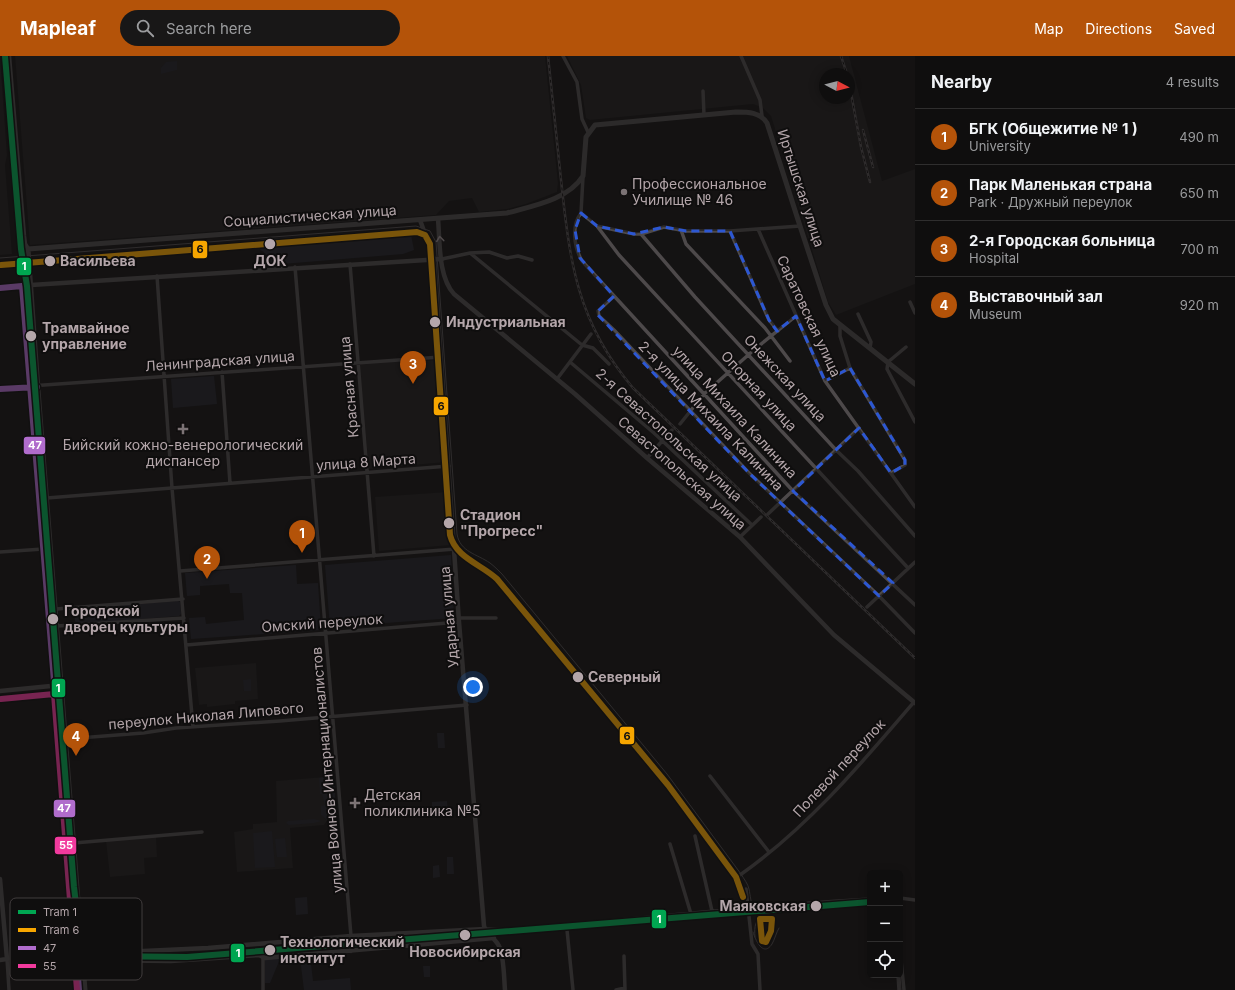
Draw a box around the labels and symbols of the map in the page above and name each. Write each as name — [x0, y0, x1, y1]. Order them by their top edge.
north arrow — [819, 68, 855, 104]
street label: Иртышская улица — [774, 127, 829, 249]
place label: Профессиональное Училище № 46 — [632, 175, 767, 208]
marker: Профессиональное Училище № 46 — [619, 187, 629, 197]
street label: Социалистическая улица — [223, 201, 397, 230]
one-way arrow — [436, 236, 445, 242]
marker: ДОК — [263, 237, 277, 251]
line badge: 6 — [192, 240, 208, 259]
text: 6 — [196, 242, 204, 256]
place label: Васильева — [60, 252, 136, 269]
place label: ДОК — [253, 252, 287, 269]
street label: Саратовская улица — [774, 252, 845, 379]
marker: Васильева — [43, 254, 57, 268]
line badge: 1 — [16, 257, 32, 276]
text: 1 — [22, 259, 27, 273]
place label: Индустриальная — [446, 313, 566, 330]
marker: Индустриальная — [428, 315, 442, 329]
place label: Трамвайное управление — [42, 319, 130, 352]
marker: Трамвайное управление — [24, 329, 38, 343]
street label: Онежская улица — [741, 331, 830, 425]
street label: Красная улица — [336, 336, 361, 438]
street label: 2-я улица Михаила Калинина — [635, 337, 787, 494]
street label: улица Михаила Калинина — [670, 342, 801, 481]
street label: Ленинградская улица — [145, 347, 295, 374]
street label: Опорная улица — [718, 347, 801, 434]
pin: 3 — [400, 351, 426, 384]
street label: 2-я Севастопольская улица — [592, 365, 746, 505]
line badge: 6 — [433, 396, 449, 416]
text: 6 — [437, 399, 445, 413]
street label: Севастопольская улица — [615, 413, 749, 533]
marker: Бийский кожно-венерологический диспансер — [177, 423, 189, 435]
line badge: 47 — [23, 436, 46, 455]
place label: Бийский кожно-венерологический диспансер — [63, 436, 303, 469]
text: 47 — [28, 438, 42, 452]
street label: улица 8 Марта — [316, 450, 416, 473]
place label: Стадион "Прогресс" — [460, 506, 543, 539]
marker: Стадион "Прогресс" — [442, 516, 456, 530]
pin: 1 — [289, 520, 315, 553]
pin: 2 — [194, 546, 220, 579]
street label: Ударная улица — [436, 566, 461, 668]
place label: Городской дворец культуры — [64, 602, 188, 635]
street label: Омский переулок — [261, 610, 384, 635]
marker: Городской дворец культуры — [46, 612, 60, 626]
street label: улица Воинов-Интернационалистов — [307, 646, 346, 894]
place label: Северный — [588, 668, 661, 685]
marker: Северный — [571, 670, 585, 684]
your location — [463, 677, 483, 697]
line badge: 1 — [51, 678, 66, 698]
text: 1 — [56, 681, 61, 695]
street label: переулок Николая Липового — [108, 698, 304, 733]
street label: Полевой переулок — [789, 715, 889, 820]
pin: 4 — [63, 723, 89, 756]
line badge: 6 — [619, 726, 635, 745]
text: 6 — [623, 729, 631, 743]
place label: Детская поликлиника №5 — [364, 786, 481, 819]
marker: Детская поликлиника №5 — [349, 797, 361, 809]
line badge: 47 — [53, 799, 76, 818]
text: 47 — [57, 801, 71, 815]
line badge: 55 — [54, 836, 77, 855]
text: 55 — [59, 838, 73, 852]
place label: Маяковская — [720, 897, 806, 914]
legend — [10, 898, 142, 980]
marker: Маяковская — [809, 899, 823, 913]
text: Tram 1 — [43, 905, 77, 919]
line badge: 1 — [651, 909, 667, 929]
text: 1 — [657, 912, 662, 926]
text: Tram 6 — [43, 923, 80, 937]
marker: Новосибирская — [458, 928, 472, 942]
place label: Технологический институт — [280, 933, 405, 966]
text: 47 — [43, 941, 56, 955]
line badge: 1 — [230, 943, 245, 963]
marker: Технологический институт — [263, 943, 277, 957]
place label: Новосибирская — [409, 943, 521, 960]
text: 1 — [236, 946, 241, 960]
text: 55 — [43, 959, 57, 973]

